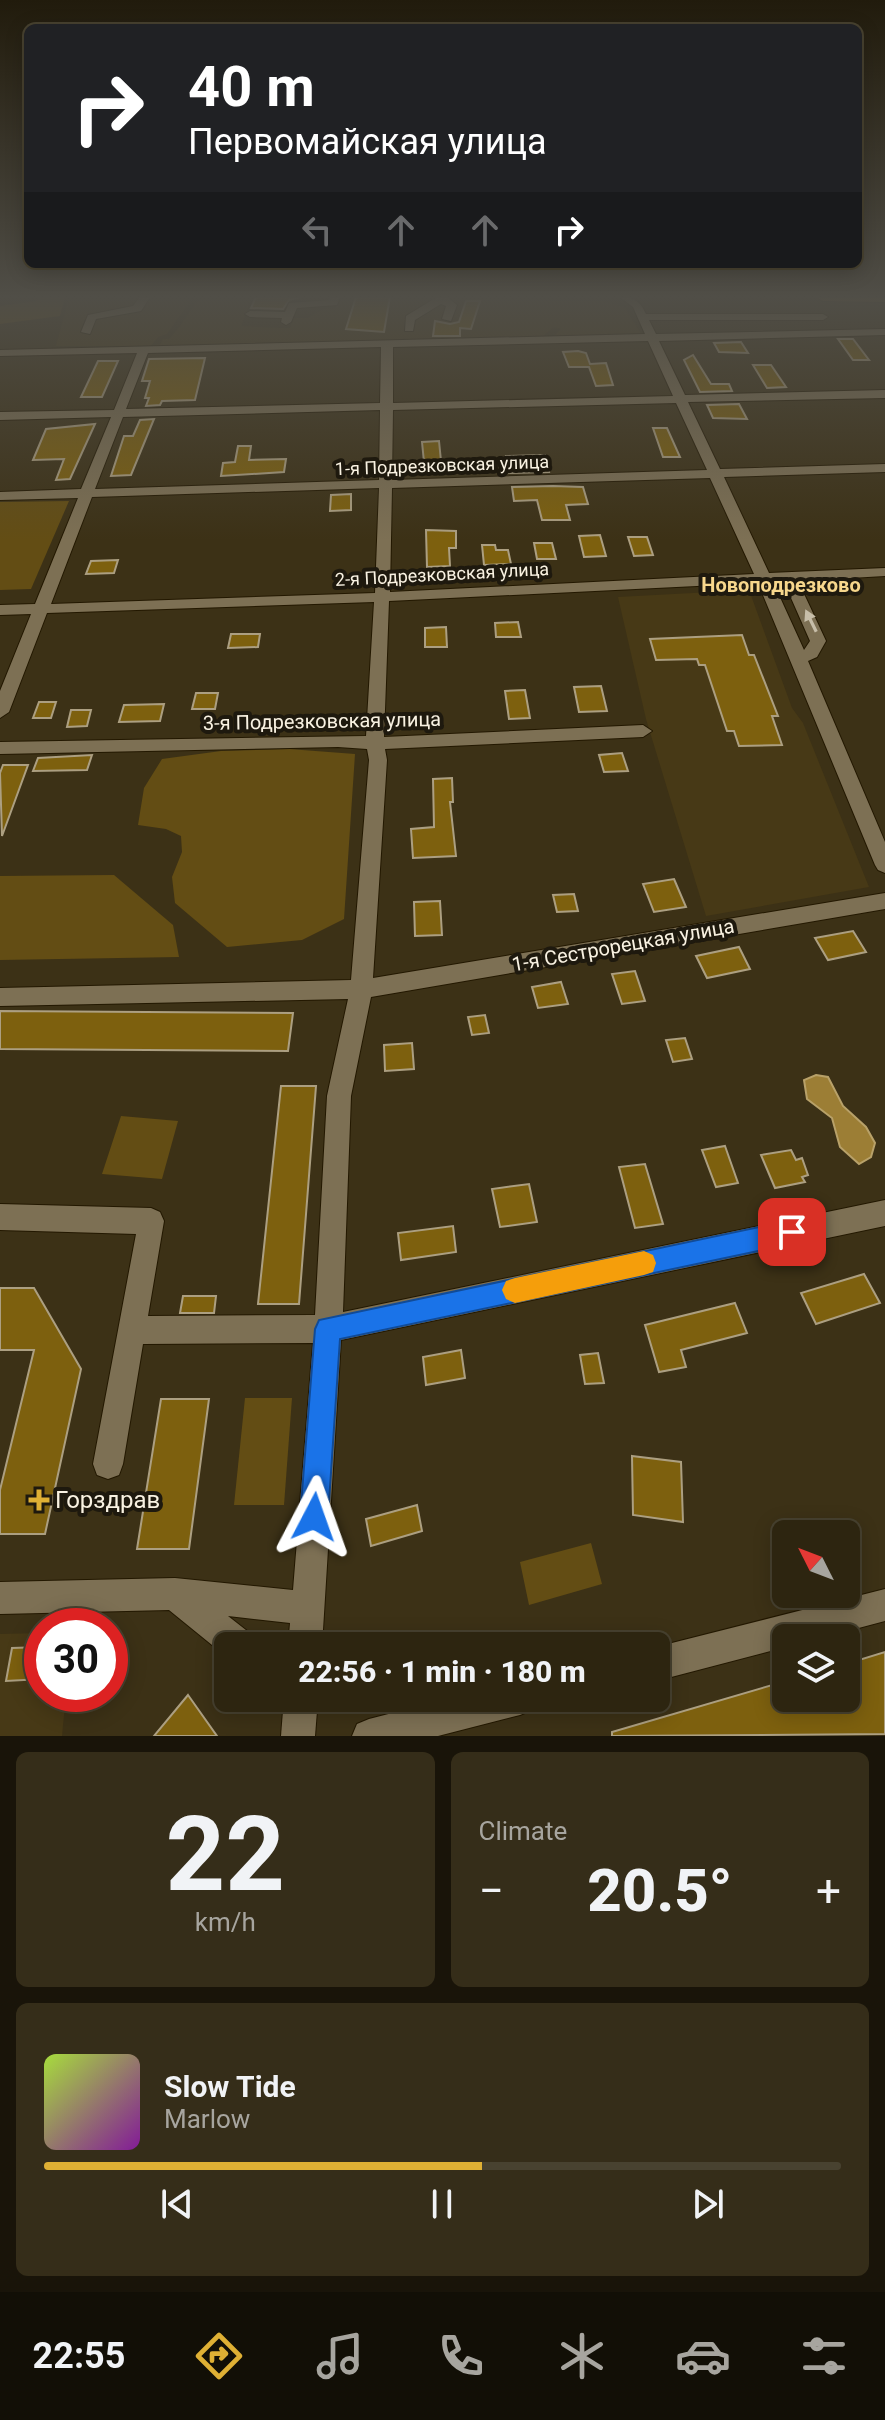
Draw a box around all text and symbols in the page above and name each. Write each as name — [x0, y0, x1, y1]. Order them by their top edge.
text: 40 m — [188, 54, 315, 120]
icon: right — [56, 56, 160, 160]
text: Первомайская улица — [188, 121, 547, 163]
icon: left — [295, 208, 339, 252]
icon: ahead — [379, 208, 423, 252]
icon: ahead — [463, 208, 507, 252]
icon: right — [547, 208, 591, 252]
street label: 1-я Подрезковская улица — [335, 451, 549, 479]
street label: 2-я Подрезковская улица — [334, 558, 550, 590]
district label: Новоподрезково — [701, 573, 861, 597]
one-way arrow — [804, 610, 818, 633]
street label: 3-я Подрезковская улица — [203, 707, 441, 735]
street label: 1-я Сестрорецкая улица — [510, 914, 736, 976]
pin — [758, 1198, 826, 1266]
icon: arrive — [770, 1210, 814, 1254]
position arrow — [272, 1475, 356, 1559]
place label: Горздрав — [55, 1486, 160, 1514]
marker: Горздрав — [30, 1491, 48, 1509]
north arrow — [772, 1520, 860, 1608]
map controls — [772, 1520, 860, 1712]
speed limit sign: 30 — [24, 1608, 128, 1712]
button: layers — [772, 1624, 860, 1712]
text: 22:56 · 1 min · 180 m — [298, 1654, 586, 1689]
text: 22 — [166, 1794, 285, 1915]
text: Climate — [479, 1816, 567, 1846]
text: 20.5° — [587, 1855, 732, 1926]
text: − — [479, 1865, 504, 1917]
text: + — [816, 1865, 841, 1917]
text: km/h — [195, 1907, 256, 1937]
text: Slow Tide — [164, 2069, 296, 2104]
text: Marlow — [164, 2104, 250, 2134]
icon: previous — [155, 2182, 199, 2226]
icon: pause — [420, 2182, 464, 2226]
icon: next — [686, 2182, 730, 2226]
icon: directions — [191, 2328, 247, 2384]
icon: music — [312, 2328, 368, 2384]
icon: phone — [433, 2328, 489, 2384]
icon: climate — [554, 2328, 610, 2384]
icon: car — [675, 2328, 731, 2384]
icon: filters — [796, 2328, 852, 2384]
text: 22:55 — [33, 2335, 125, 2377]

